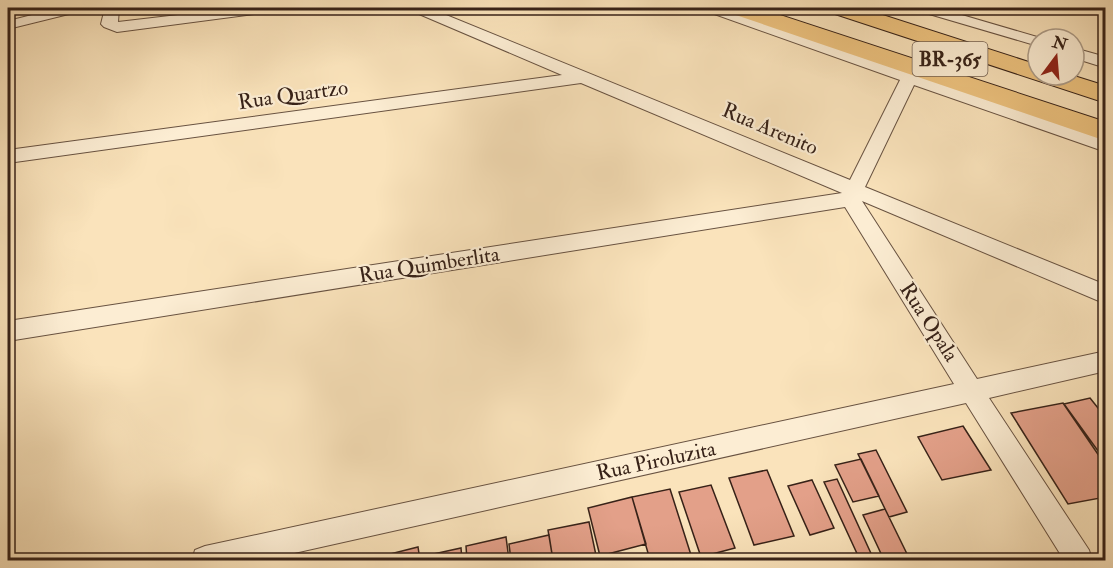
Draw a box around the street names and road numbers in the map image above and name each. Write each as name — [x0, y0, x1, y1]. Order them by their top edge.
road number: BR-365 — [912, 42, 988, 76]
street label: Rua Quartzo — [236, 74, 350, 116]
street label: Rua Arenito — [718, 97, 822, 161]
street label: Rua Quimberlita — [357, 240, 502, 289]
street label: Rua Opala — [893, 277, 965, 367]
street label: Rua Piroluzita — [594, 435, 719, 487]

